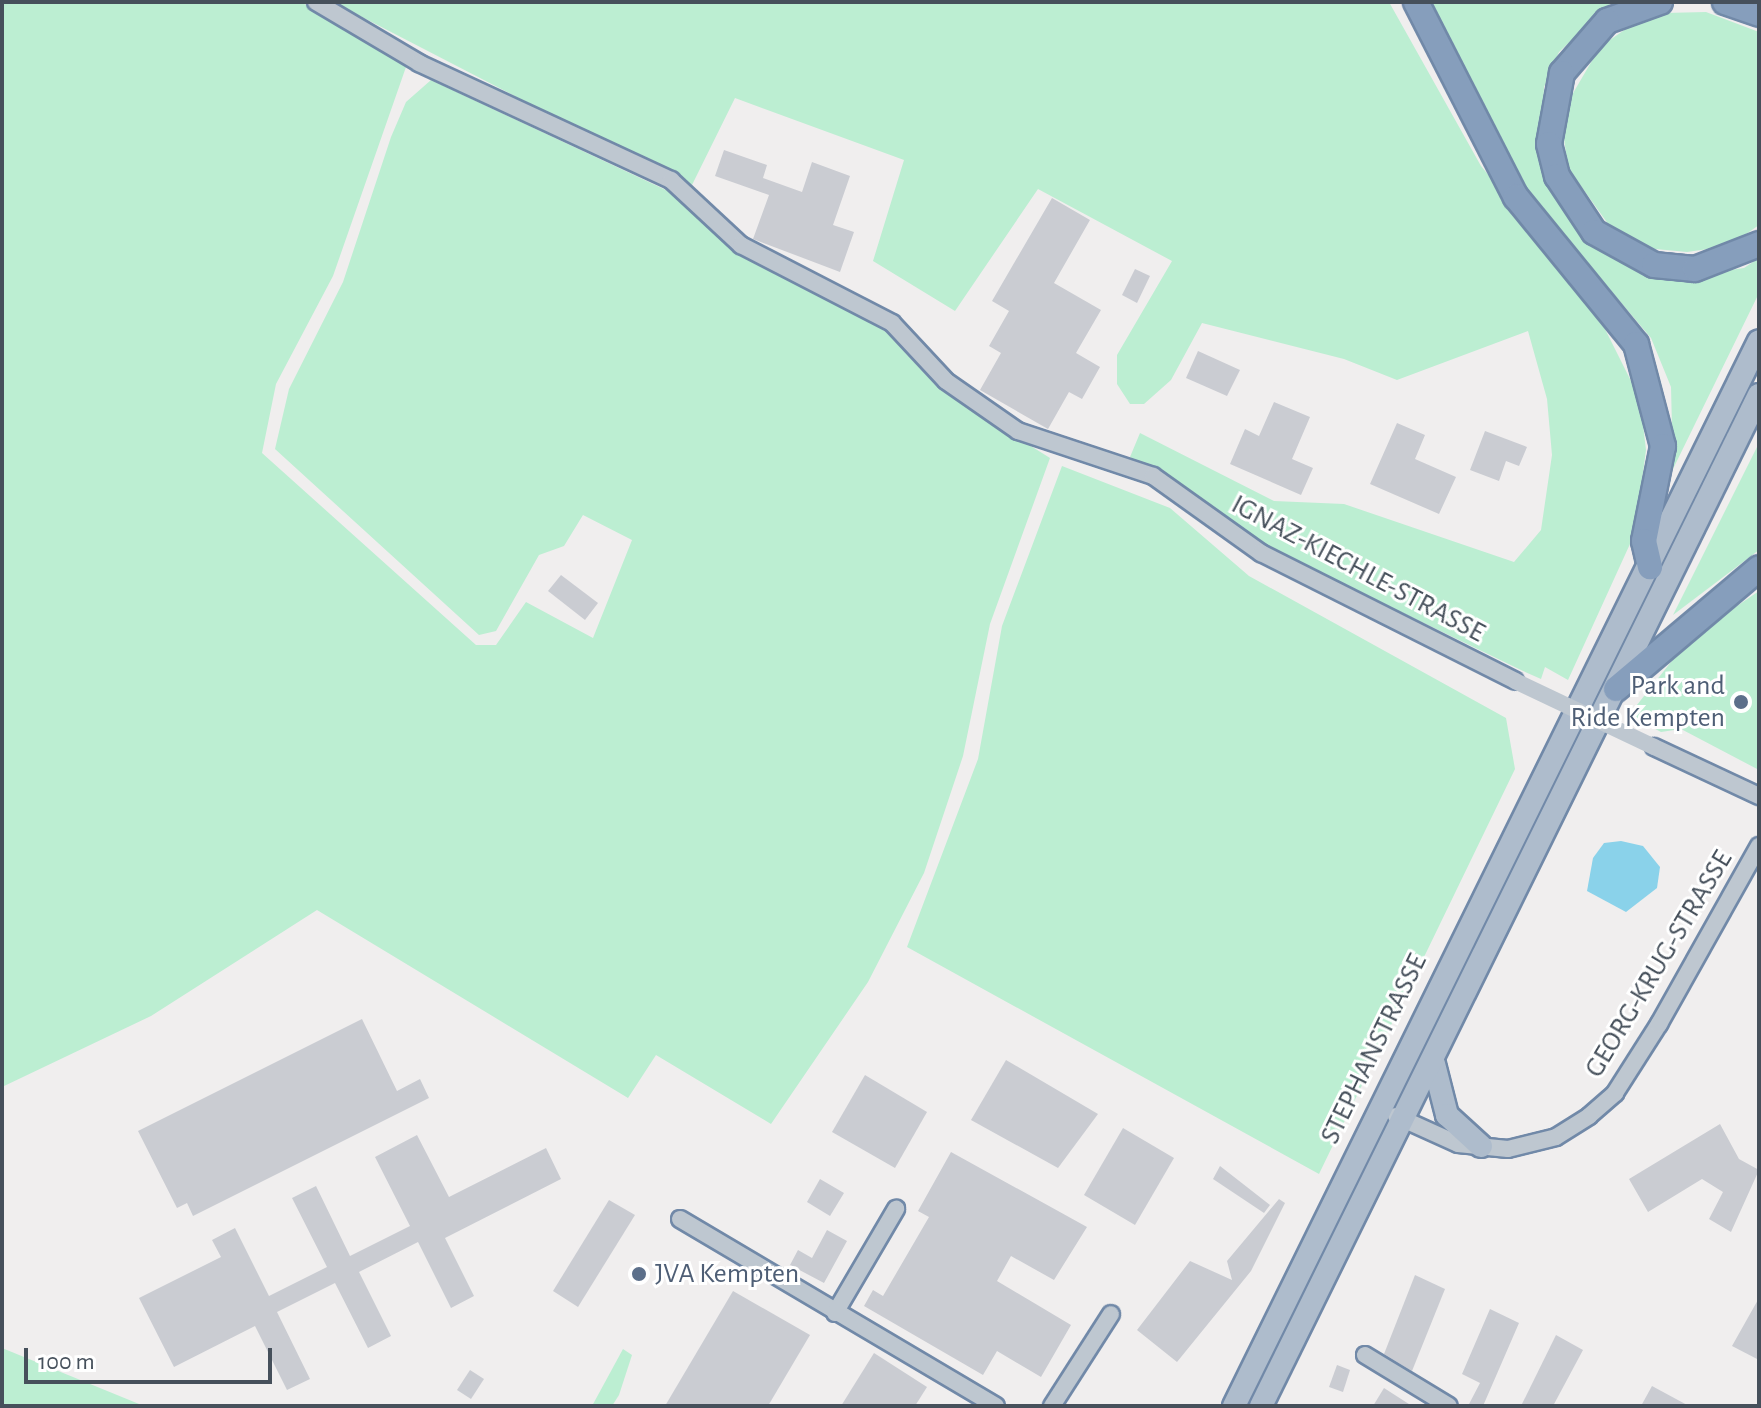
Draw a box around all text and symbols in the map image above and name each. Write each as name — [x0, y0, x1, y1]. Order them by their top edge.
street label: IGNAZ-KIECHLE-STRASSE — [1225, 488, 1491, 650]
place label: Park and Ride Kempten — [1571, 669, 1725, 735]
marker: Park and Ride Kempten — [1732, 693, 1750, 711]
street label: GEORG-KRUG-STRASSE — [1578, 844, 1740, 1084]
street label: STEPHANSTRASSE — [1313, 949, 1435, 1149]
place label: JVA Kempten — [655, 1257, 799, 1291]
marker: JVA Kempten — [630, 1265, 648, 1283]
scale bar — [28, 1332, 276, 1382]
text: 100 m — [38, 1350, 95, 1374]

